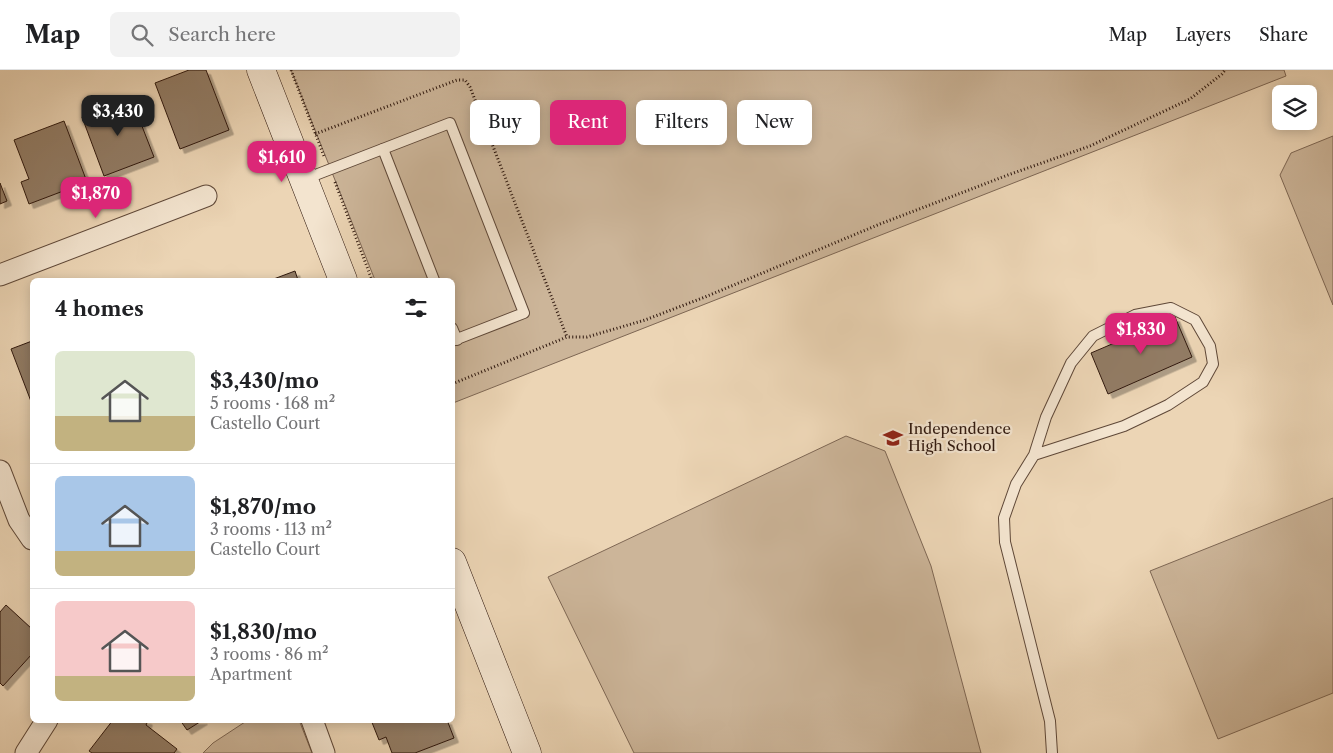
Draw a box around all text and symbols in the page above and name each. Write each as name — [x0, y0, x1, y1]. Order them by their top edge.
search box — [110, 12, 460, 57]
text: Map — [25, 20, 80, 49]
icon: search — [128, 21, 156, 49]
text: Search here — [168, 23, 276, 46]
text: Map — [1109, 24, 1147, 46]
text: Layers — [1175, 24, 1231, 46]
text: Share — [1259, 24, 1308, 46]
map controls — [1272, 85, 1317, 130]
button: layers — [1272, 85, 1317, 130]
pin: $3,430 — [77, 94, 159, 137]
chip: Buy — [470, 100, 540, 145]
chip: Rent — [550, 100, 626, 145]
chip: Filters — [636, 100, 727, 145]
chip: New — [737, 100, 812, 145]
text: $3,430 — [92, 101, 144, 121]
pin: $1,610 — [241, 140, 323, 183]
text: $1,610 — [258, 147, 306, 167]
pin: $1,870 — [55, 176, 137, 219]
text: $1,870 — [72, 183, 120, 203]
icon: filters — [402, 294, 430, 322]
text: 4 homes — [55, 296, 144, 321]
pin: $1,830 — [1100, 312, 1182, 355]
text: $1,830 — [1116, 319, 1166, 339]
text: $3,430/mo — [210, 368, 319, 393]
icon: home — [95, 371, 155, 431]
text: 5 rooms · 168 m² — [210, 393, 335, 413]
text: Castello Court — [210, 413, 320, 433]
place label: Independence High School — [908, 419, 1011, 455]
school or university icon: Independence High School — [882, 427, 904, 449]
text: $1,870/mo — [210, 494, 316, 519]
icon: home — [95, 496, 155, 556]
text: 3 rooms · 113 m² — [210, 519, 332, 539]
text: Castello Court — [210, 539, 320, 559]
text: $1,830/mo — [210, 619, 317, 644]
icon: home — [95, 621, 155, 681]
text: 3 rooms · 86 m² — [210, 644, 329, 664]
text: Apartment — [210, 664, 292, 684]

